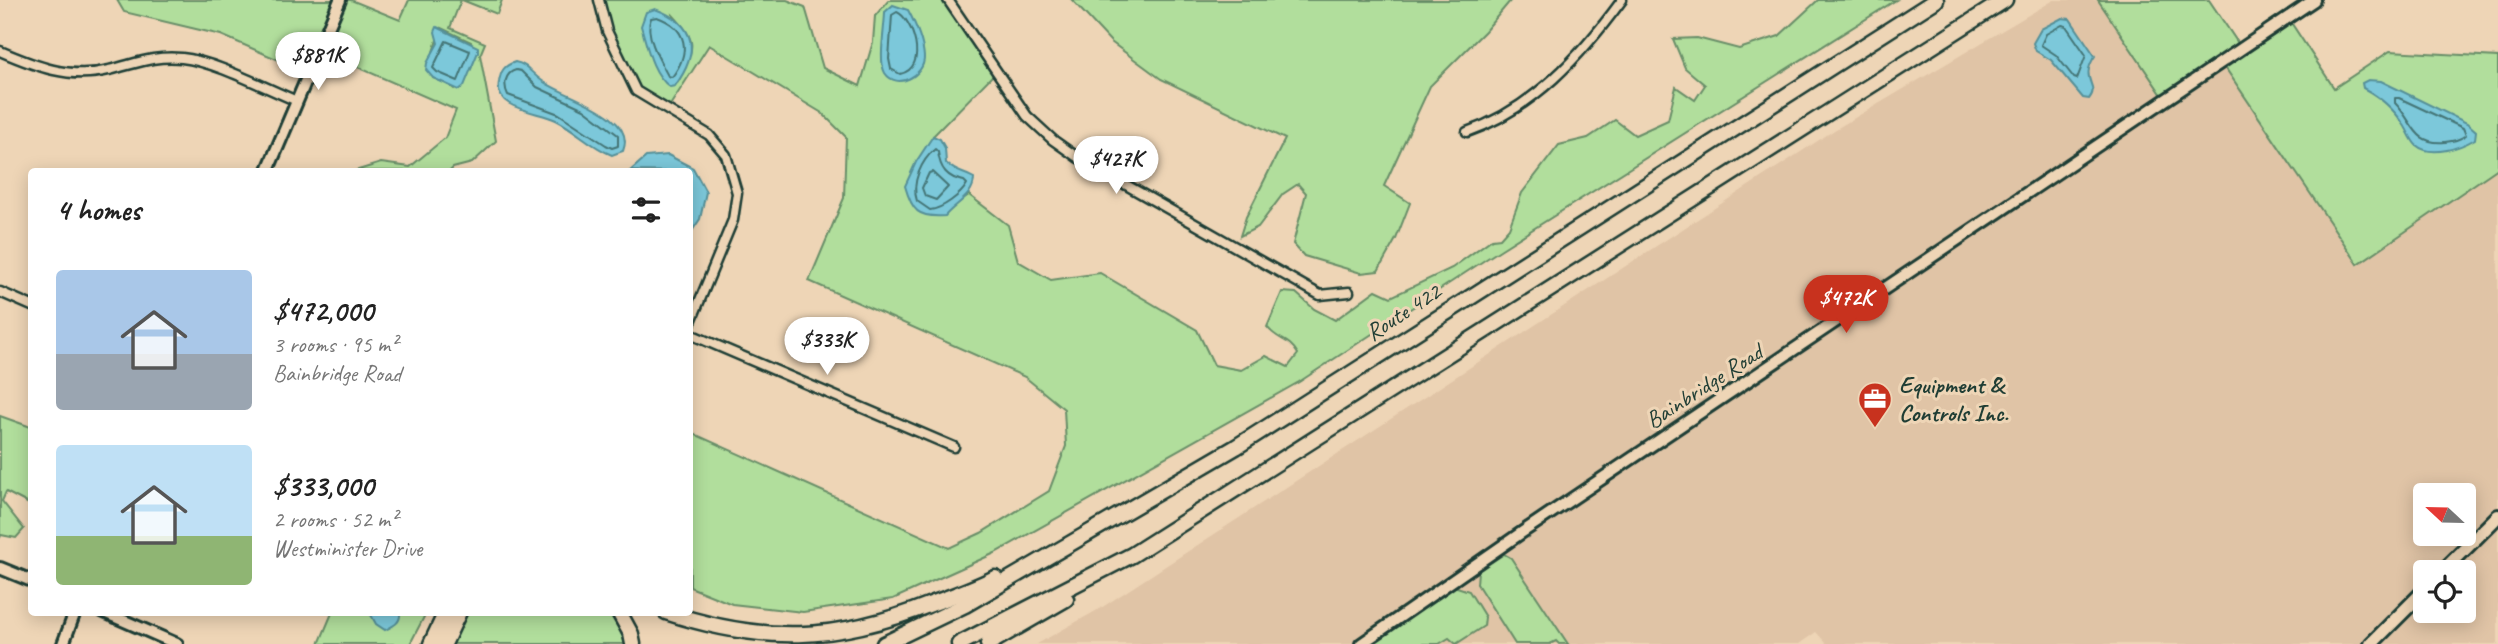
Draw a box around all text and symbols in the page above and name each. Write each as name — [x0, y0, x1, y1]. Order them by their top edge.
pin: $881K — [269, 32, 367, 92]
text: $881K — [291, 40, 345, 69]
pin: $427K — [1067, 136, 1165, 196]
text: $427K — [1090, 144, 1143, 173]
text: 4 homes — [56, 191, 141, 229]
icon: filters — [627, 191, 665, 229]
street label: Route 422 — [1360, 275, 1448, 347]
pin: $472K — [1797, 276, 1895, 335]
text: $472K — [1820, 283, 1873, 312]
text: $472,000 — [273, 292, 373, 330]
icon: home — [112, 298, 196, 382]
pin: $333K — [778, 318, 876, 377]
text: $333K — [800, 325, 854, 354]
text: 3 rooms · 95 m² — [273, 330, 397, 359]
street label: Bainbridge Road — [1640, 335, 1771, 435]
text: Bainbridge Road — [273, 359, 401, 388]
place label: Equipment & Controls Inc. — [1899, 370, 2009, 428]
office icon: Equipment & Controls Inc. — [1856, 380, 1894, 429]
text: $333,000 — [273, 467, 373, 505]
icon: home — [112, 473, 196, 557]
north arrow — [2413, 483, 2476, 546]
map controls — [2413, 483, 2476, 623]
text: 2 rooms · 52 m² — [273, 505, 397, 534]
text: Westminister Drive — [273, 534, 422, 563]
button: locate — [2413, 560, 2476, 623]

